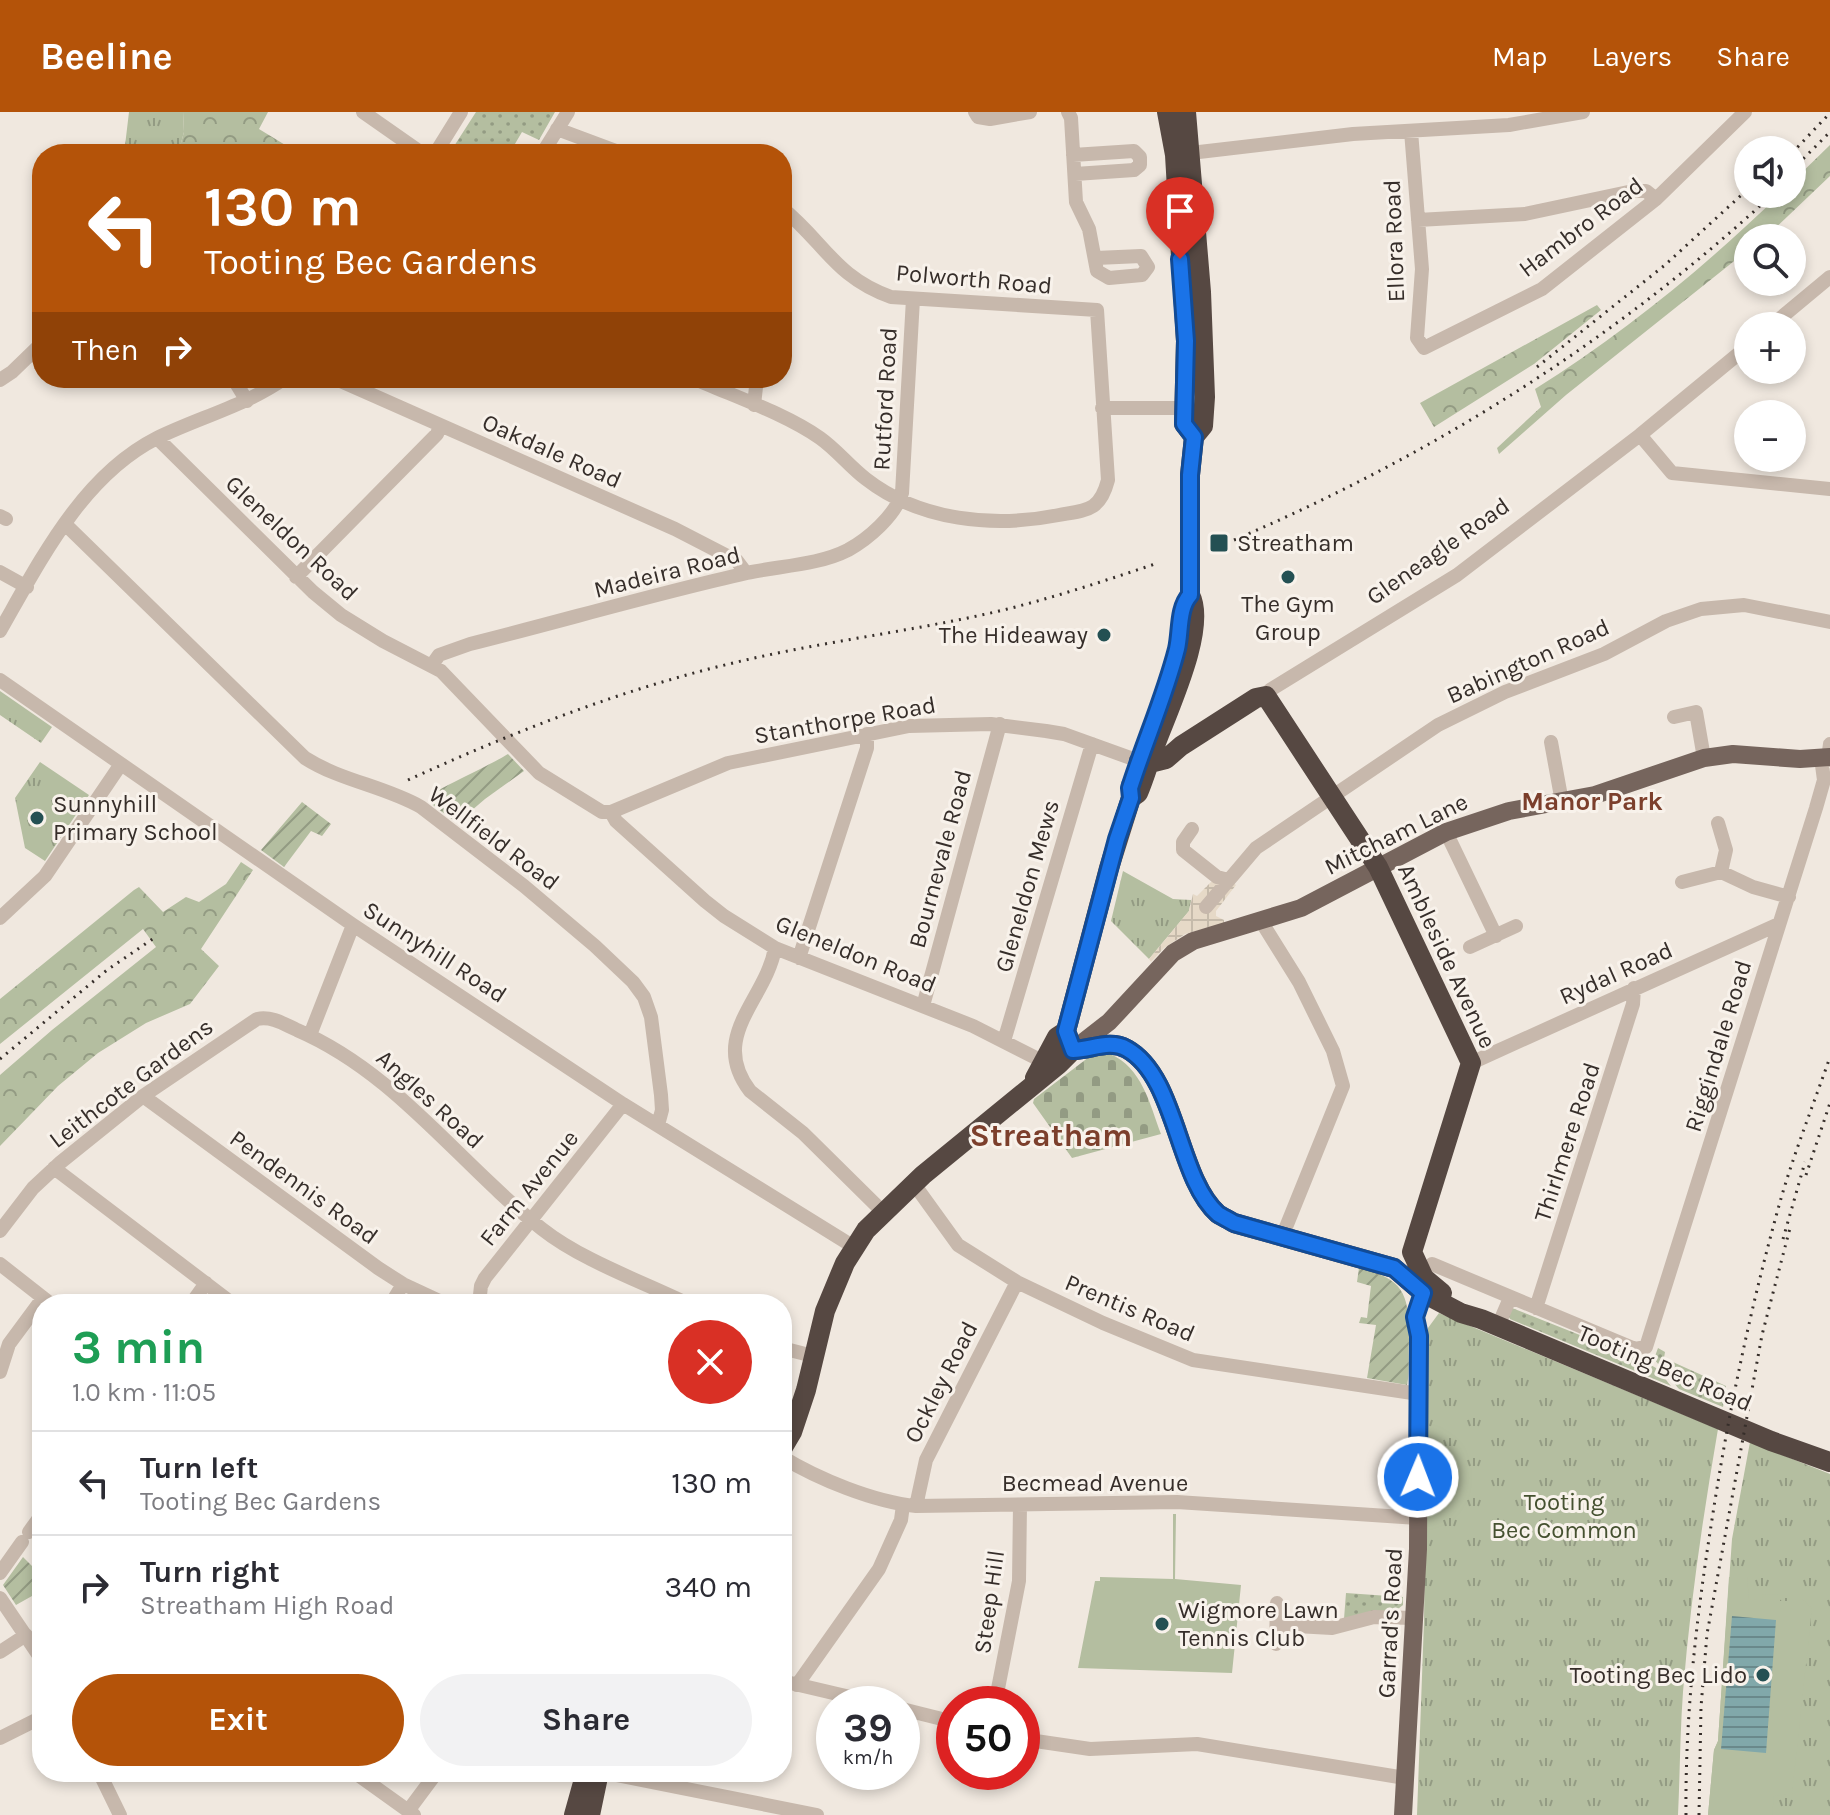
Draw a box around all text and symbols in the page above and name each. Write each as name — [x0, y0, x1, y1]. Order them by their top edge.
text: Beeline — [40, 34, 173, 79]
text: Map — [1492, 40, 1547, 73]
text: Layers — [1591, 40, 1672, 73]
text: Share — [1716, 40, 1790, 73]
map controls — [1734, 136, 1806, 472]
button: sound — [1734, 136, 1806, 208]
street label: Hambro Road — [1513, 171, 1649, 283]
text: 130 m — [204, 174, 362, 239]
icon: left — [72, 176, 176, 280]
pin — [1146, 177, 1214, 259]
street label: Ellora Road — [1378, 179, 1410, 303]
icon: arrive — [1158, 189, 1202, 233]
button: search — [1734, 224, 1806, 296]
text: Tooting Bec Gardens — [204, 241, 538, 283]
street label: Polworth Road — [895, 258, 1053, 300]
button: + — [1734, 312, 1806, 384]
street label: Rutford Road — [867, 327, 903, 471]
icon: right — [155, 328, 199, 372]
text: Then — [72, 332, 139, 368]
button: − — [1734, 400, 1806, 472]
street label: Oakdale Road — [478, 408, 626, 494]
street label: Gleneldon Road — [220, 470, 364, 606]
street label: Gleneagle Road — [1361, 491, 1515, 611]
place label: Streatham — [1237, 529, 1354, 557]
marker: Streatham — [1208, 532, 1230, 554]
street label: Madeira Road — [591, 540, 743, 604]
marker: The Gym Group — [1279, 568, 1297, 586]
place label: The Gym Group — [1241, 590, 1335, 646]
street label: Babington Road — [1442, 613, 1614, 709]
place label: The Hideaway — [939, 621, 1088, 649]
marker: The Hideaway — [1095, 626, 1113, 644]
street label: Stanthorpe Road — [752, 690, 938, 750]
street label: Bournevale Road — [903, 767, 977, 951]
street label: Wellfield Road — [423, 780, 565, 896]
district label: Manor Park — [1521, 786, 1663, 817]
street label: Mitcham Lane — [1320, 787, 1472, 881]
place label: Sunnyhill Primary School — [53, 790, 218, 846]
street label: Gleneldon Mews — [989, 796, 1065, 976]
marker: Sunnyhill Primary School — [28, 809, 46, 827]
street label: Ambleside Avenue — [1392, 859, 1502, 1053]
street label: Sunnyhill Road — [358, 895, 512, 1009]
street label: Gleneldon Road — [772, 909, 940, 999]
street label: Rydal Road — [1555, 936, 1677, 1010]
street label: Riggindale Road — [1679, 957, 1757, 1135]
street label: Leithcote Gardens — [44, 1012, 218, 1154]
street label: Angles Road — [371, 1044, 489, 1154]
street label: Thirlmere Road — [1528, 1059, 1606, 1225]
district label: Streatham — [970, 1117, 1132, 1154]
street label: Pendennis Road — [224, 1124, 384, 1250]
street label: Farm Avenue — [474, 1124, 584, 1252]
street label: Prentis Road — [1061, 1268, 1199, 1348]
street label: Ockley Road — [898, 1317, 984, 1447]
text: 3 min — [72, 1319, 205, 1375]
street label: Tooting Bec Road — [1574, 1319, 1756, 1417]
button: close — [668, 1320, 752, 1404]
text: 1.0 km · 11:05 — [72, 1377, 216, 1408]
position arrow — [1376, 1435, 1460, 1519]
text: Turn left — [140, 1450, 258, 1486]
icon: left — [72, 1461, 116, 1505]
text: 130 m — [671, 1465, 752, 1501]
street label: Becmead Avenue — [1002, 1469, 1188, 1497]
text: Tooting Bec Gardens — [140, 1486, 381, 1517]
park label: Tooting Bec Common — [1491, 1488, 1637, 1544]
street label: Garrad's Road — [1372, 1547, 1408, 1699]
street label: Steep Hill — [968, 1548, 1010, 1656]
text: Turn right — [140, 1554, 280, 1590]
icon: right — [72, 1565, 116, 1609]
text: 340 m — [665, 1569, 752, 1605]
text: Streatham High Road — [140, 1590, 394, 1621]
place label: Wigmore Lawn Tennis Club — [1178, 1596, 1339, 1652]
marker: Wigmore Lawn Tennis Club — [1153, 1615, 1171, 1633]
place label: Tooting Bec Lido — [1570, 1661, 1747, 1689]
marker: Tooting Bec Lido — [1754, 1666, 1772, 1684]
button: Exit — [72, 1674, 404, 1766]
button: Share — [420, 1674, 752, 1766]
speed limit sign: 50 — [936, 1686, 1040, 1790]
text: 39 — [843, 1704, 893, 1751]
text: km/h — [843, 1746, 893, 1769]

